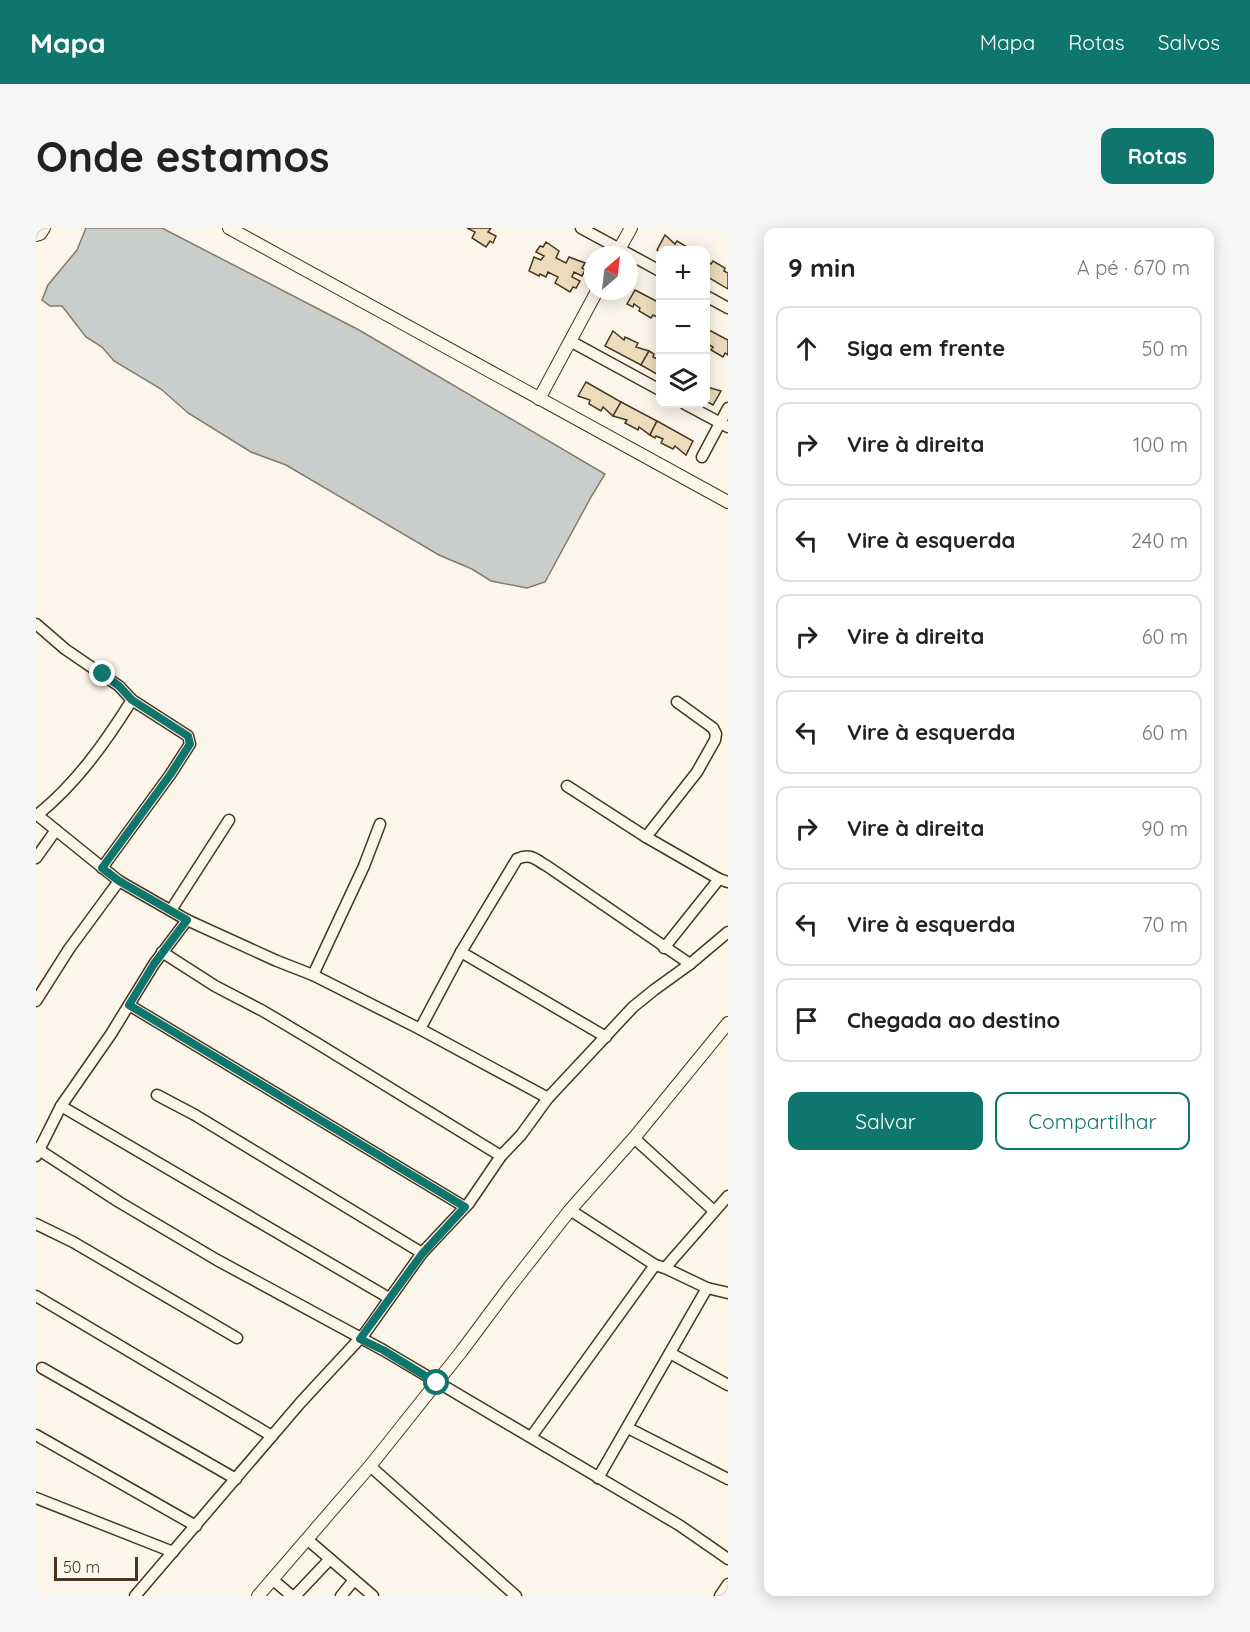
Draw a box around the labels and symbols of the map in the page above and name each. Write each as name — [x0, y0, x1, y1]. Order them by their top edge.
north arrow — [584, 246, 638, 300]
route end — [89, 660, 115, 686]
route start — [423, 1369, 449, 1395]
scale bar — [54, 1554, 138, 1582]

